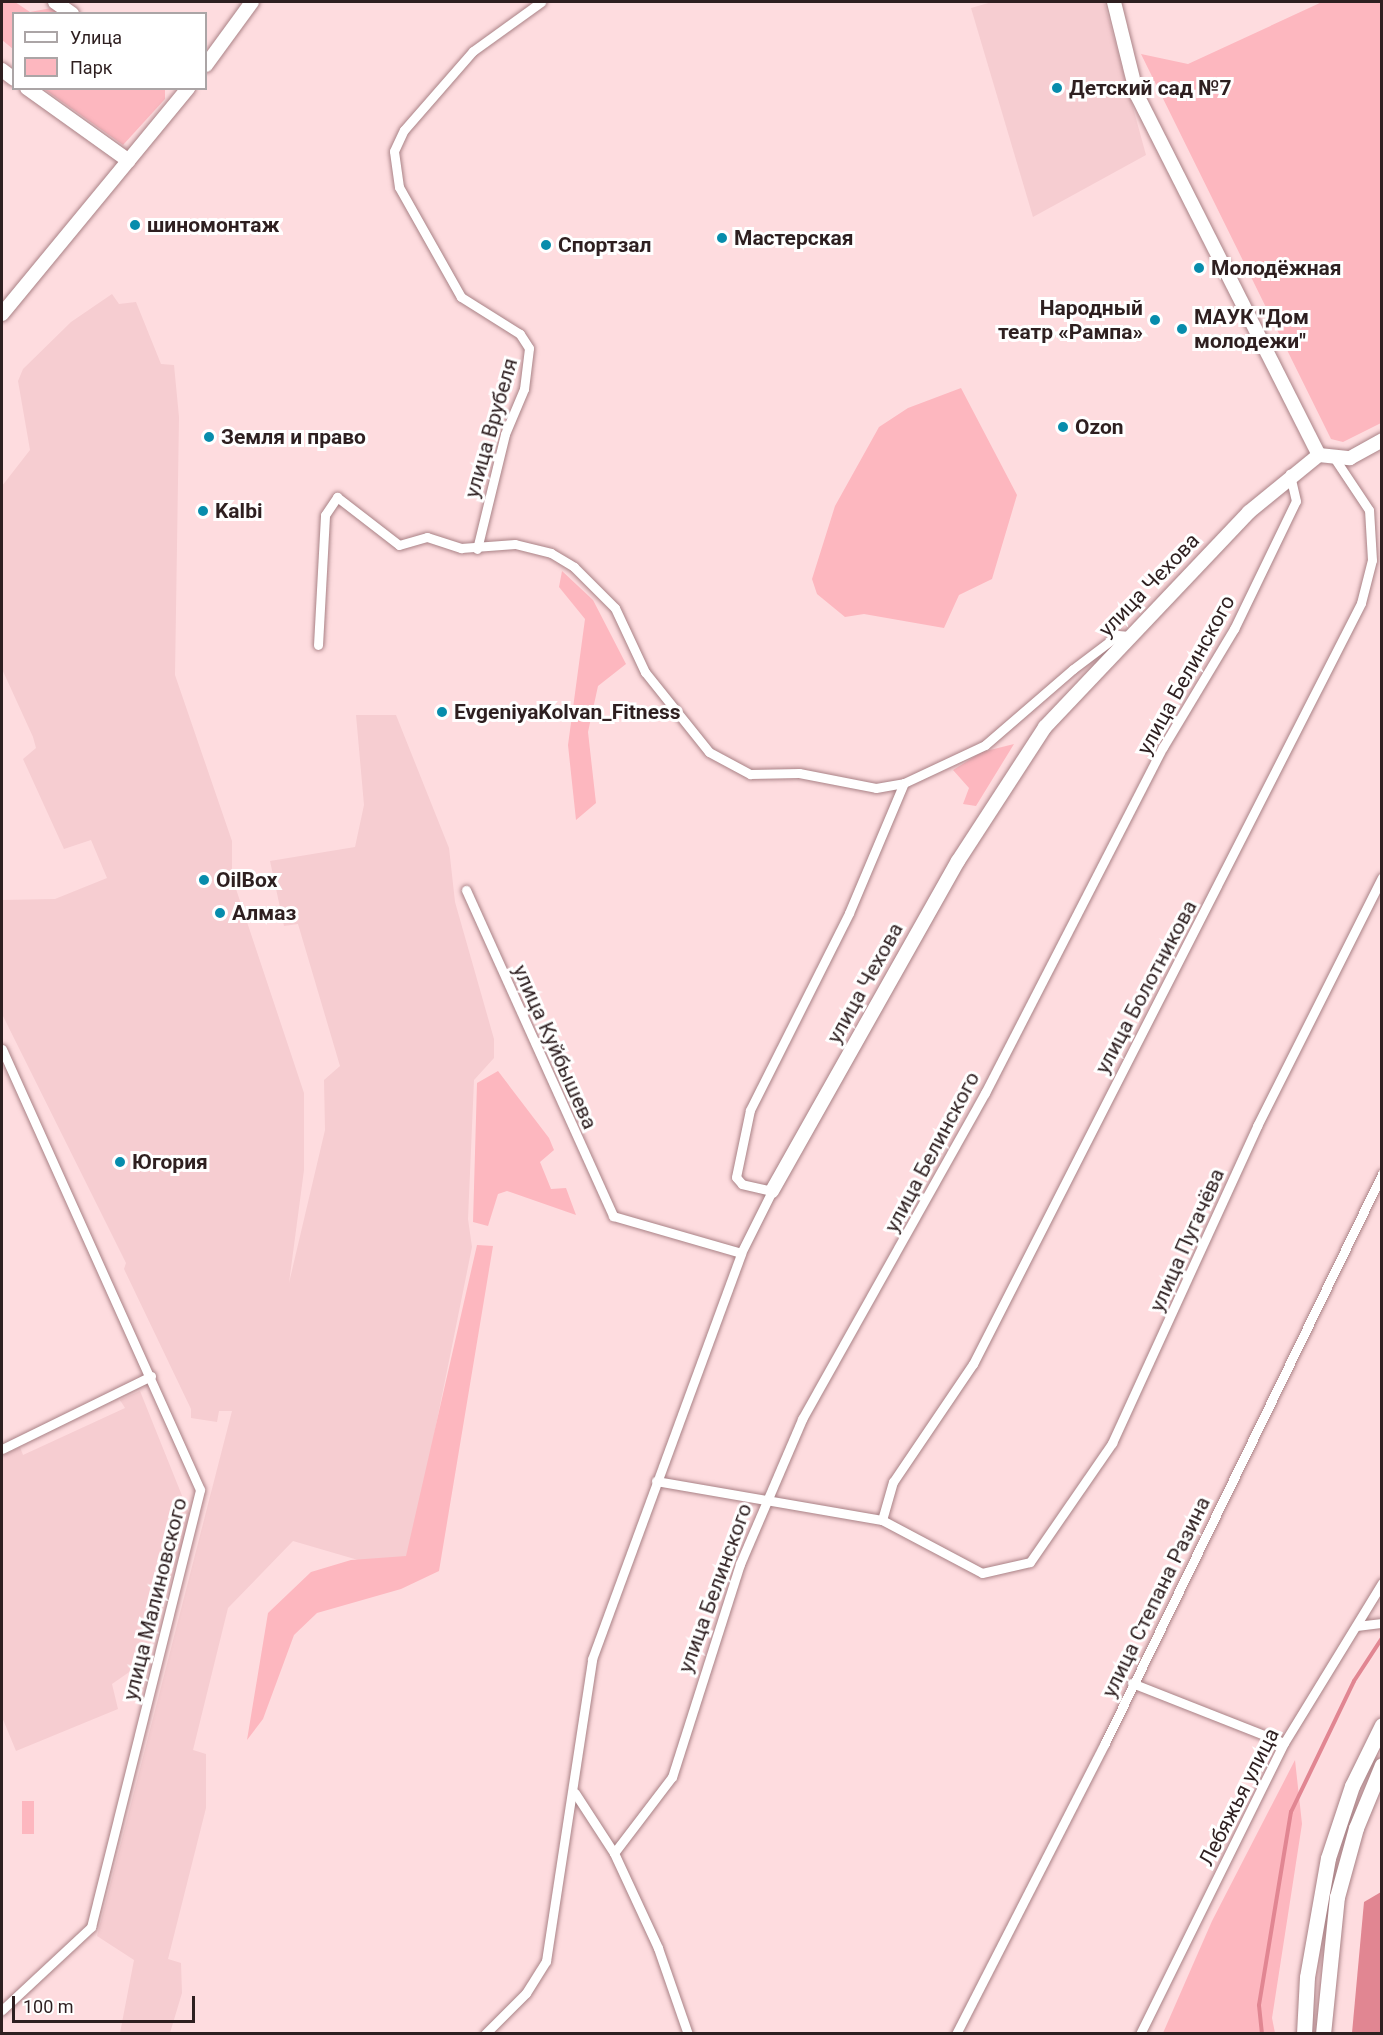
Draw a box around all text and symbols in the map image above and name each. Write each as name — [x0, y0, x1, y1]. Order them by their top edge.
legend — [12, 12, 207, 90]
text: Улица — [70, 27, 122, 48]
text: Парк — [70, 57, 112, 78]
place label: Детский сад №7 — [1069, 75, 1232, 101]
marker: Детский сад №7 — [1050, 81, 1064, 95]
place label: шиномонтаж — [147, 212, 279, 238]
marker: шиномонтаж — [128, 218, 142, 232]
place label: Мастерская — [734, 225, 853, 251]
marker: Мастерская — [715, 231, 729, 245]
place label: Спортзал — [558, 232, 651, 258]
marker: Спортзал — [539, 238, 553, 252]
place label: Молодёжная — [1211, 255, 1342, 281]
marker: Молодёжная — [1192, 261, 1206, 275]
place label: Народный театр «Рампа» — [998, 295, 1143, 345]
place label: МАУК "Дом молодежи" — [1194, 304, 1309, 354]
marker: Народный театр «Рампа» — [1148, 313, 1162, 327]
marker: МАУК "Дом молодежи" — [1175, 322, 1189, 336]
street label: улица Врубеля — [459, 355, 523, 501]
place label: Ozon — [1075, 414, 1124, 440]
marker: Ozon — [1056, 420, 1070, 434]
place label: Земля и право — [221, 424, 366, 450]
marker: Земля и право — [202, 430, 216, 444]
place label: Kalbi — [215, 498, 263, 524]
marker: Kalbi — [196, 504, 210, 518]
street label: улица Чехова — [1093, 528, 1205, 642]
street label: улица Белинского — [1132, 591, 1240, 759]
place label: EvgeniyaKolvan_Fitness — [454, 699, 681, 725]
marker: EvgeniyaKolvan_Fitness — [435, 705, 449, 719]
place label: OilBox — [216, 867, 277, 893]
marker: OilBox — [197, 873, 211, 887]
street label: улица Болотникова — [1090, 896, 1202, 1078]
place label: Алмаз — [232, 900, 296, 926]
marker: Алмаз — [213, 906, 227, 920]
street label: улица Чехова — [822, 918, 908, 1048]
street label: улица Куйбышева — [507, 961, 603, 1133]
street label: улица Белинского — [879, 1067, 985, 1237]
place label: Югория — [132, 1149, 208, 1175]
marker: Югория — [113, 1155, 127, 1169]
street label: улица Пугачёва — [1144, 1165, 1230, 1315]
street label: улица Степана Разина — [1096, 1493, 1216, 1701]
street label: улица Малиновского — [118, 1495, 192, 1703]
street label: улица Белинского — [673, 1500, 757, 1676]
street label: Лебяжья улица — [1193, 1724, 1285, 1870]
scale bar — [15, 1984, 198, 2022]
text: 100 m — [23, 1996, 74, 2017]

